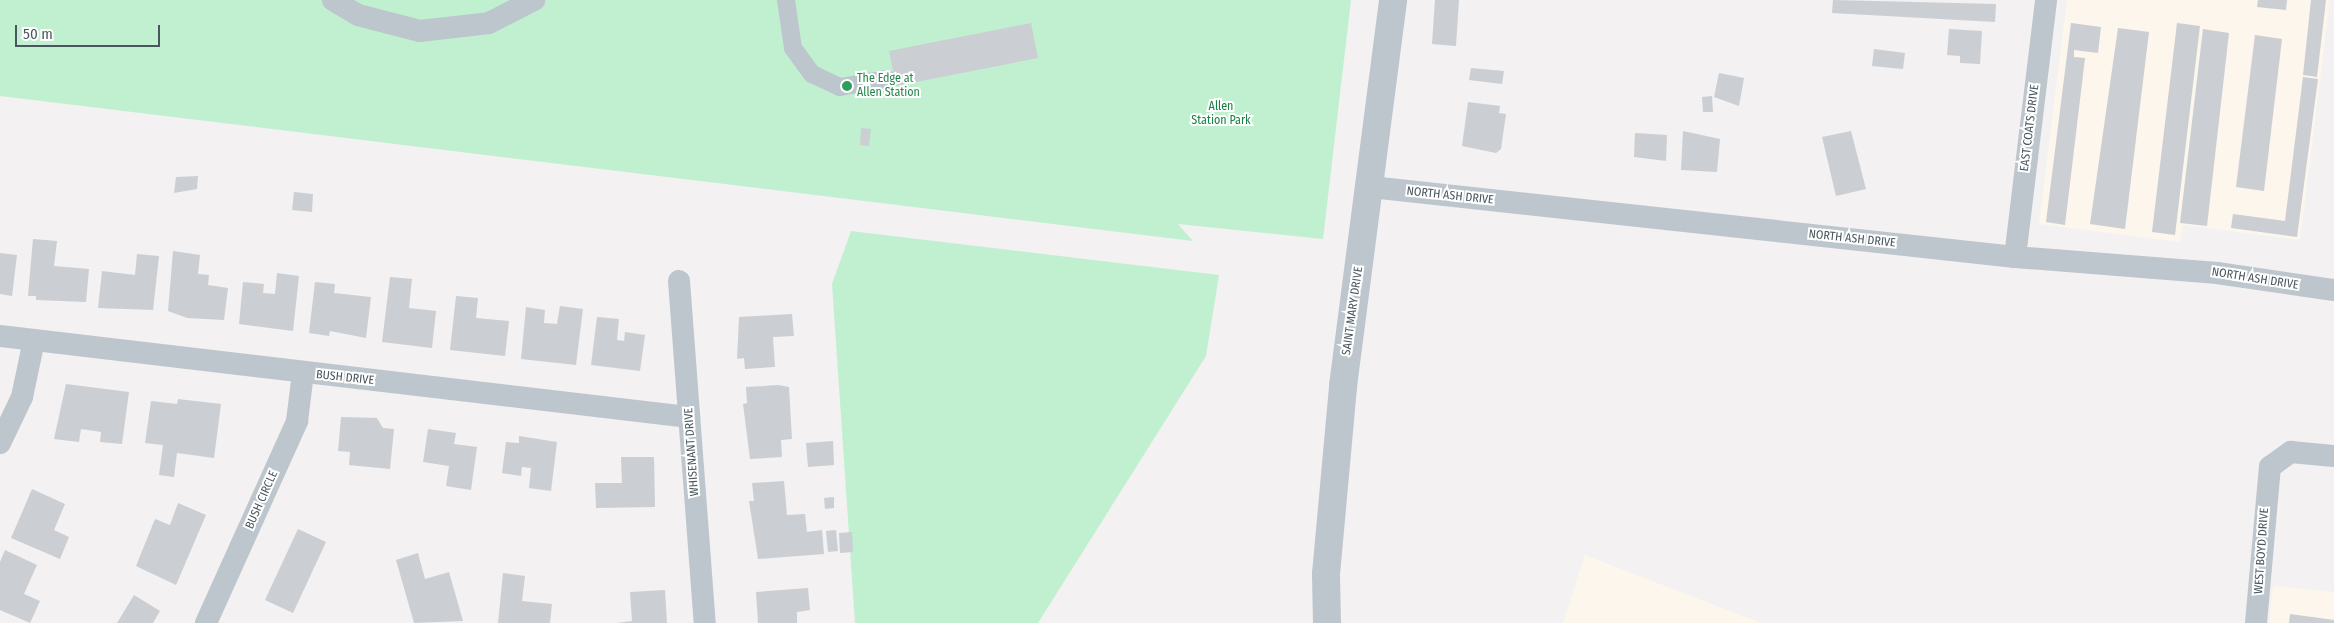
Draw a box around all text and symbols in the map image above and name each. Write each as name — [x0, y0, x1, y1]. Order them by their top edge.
scale bar — [18, 15, 162, 47]
text: 50 m — [23, 25, 53, 43]
place label: The Edge at Allen Station — [857, 72, 920, 100]
marker: The Edge at Allen Station — [841, 80, 853, 92]
street label: EAST COATS DRIVE — [2018, 84, 2042, 172]
park label: Allen Station Park — [1191, 100, 1251, 128]
street label: NORTH ASH DRIVE — [1406, 184, 1494, 208]
street label: NORTH ASH DRIVE — [1808, 227, 1896, 251]
street label: NORTH ASH DRIVE — [2211, 265, 2299, 293]
street label: SAINT MARY DRIVE — [1340, 266, 1366, 356]
street label: BUSH DRIVE — [315, 368, 375, 388]
street label: WHISENANT DRIVE — [682, 407, 702, 497]
street label: BUSH CIRCLE — [243, 469, 281, 531]
street label: WEST BOYD DRIVE — [2252, 507, 2272, 595]

